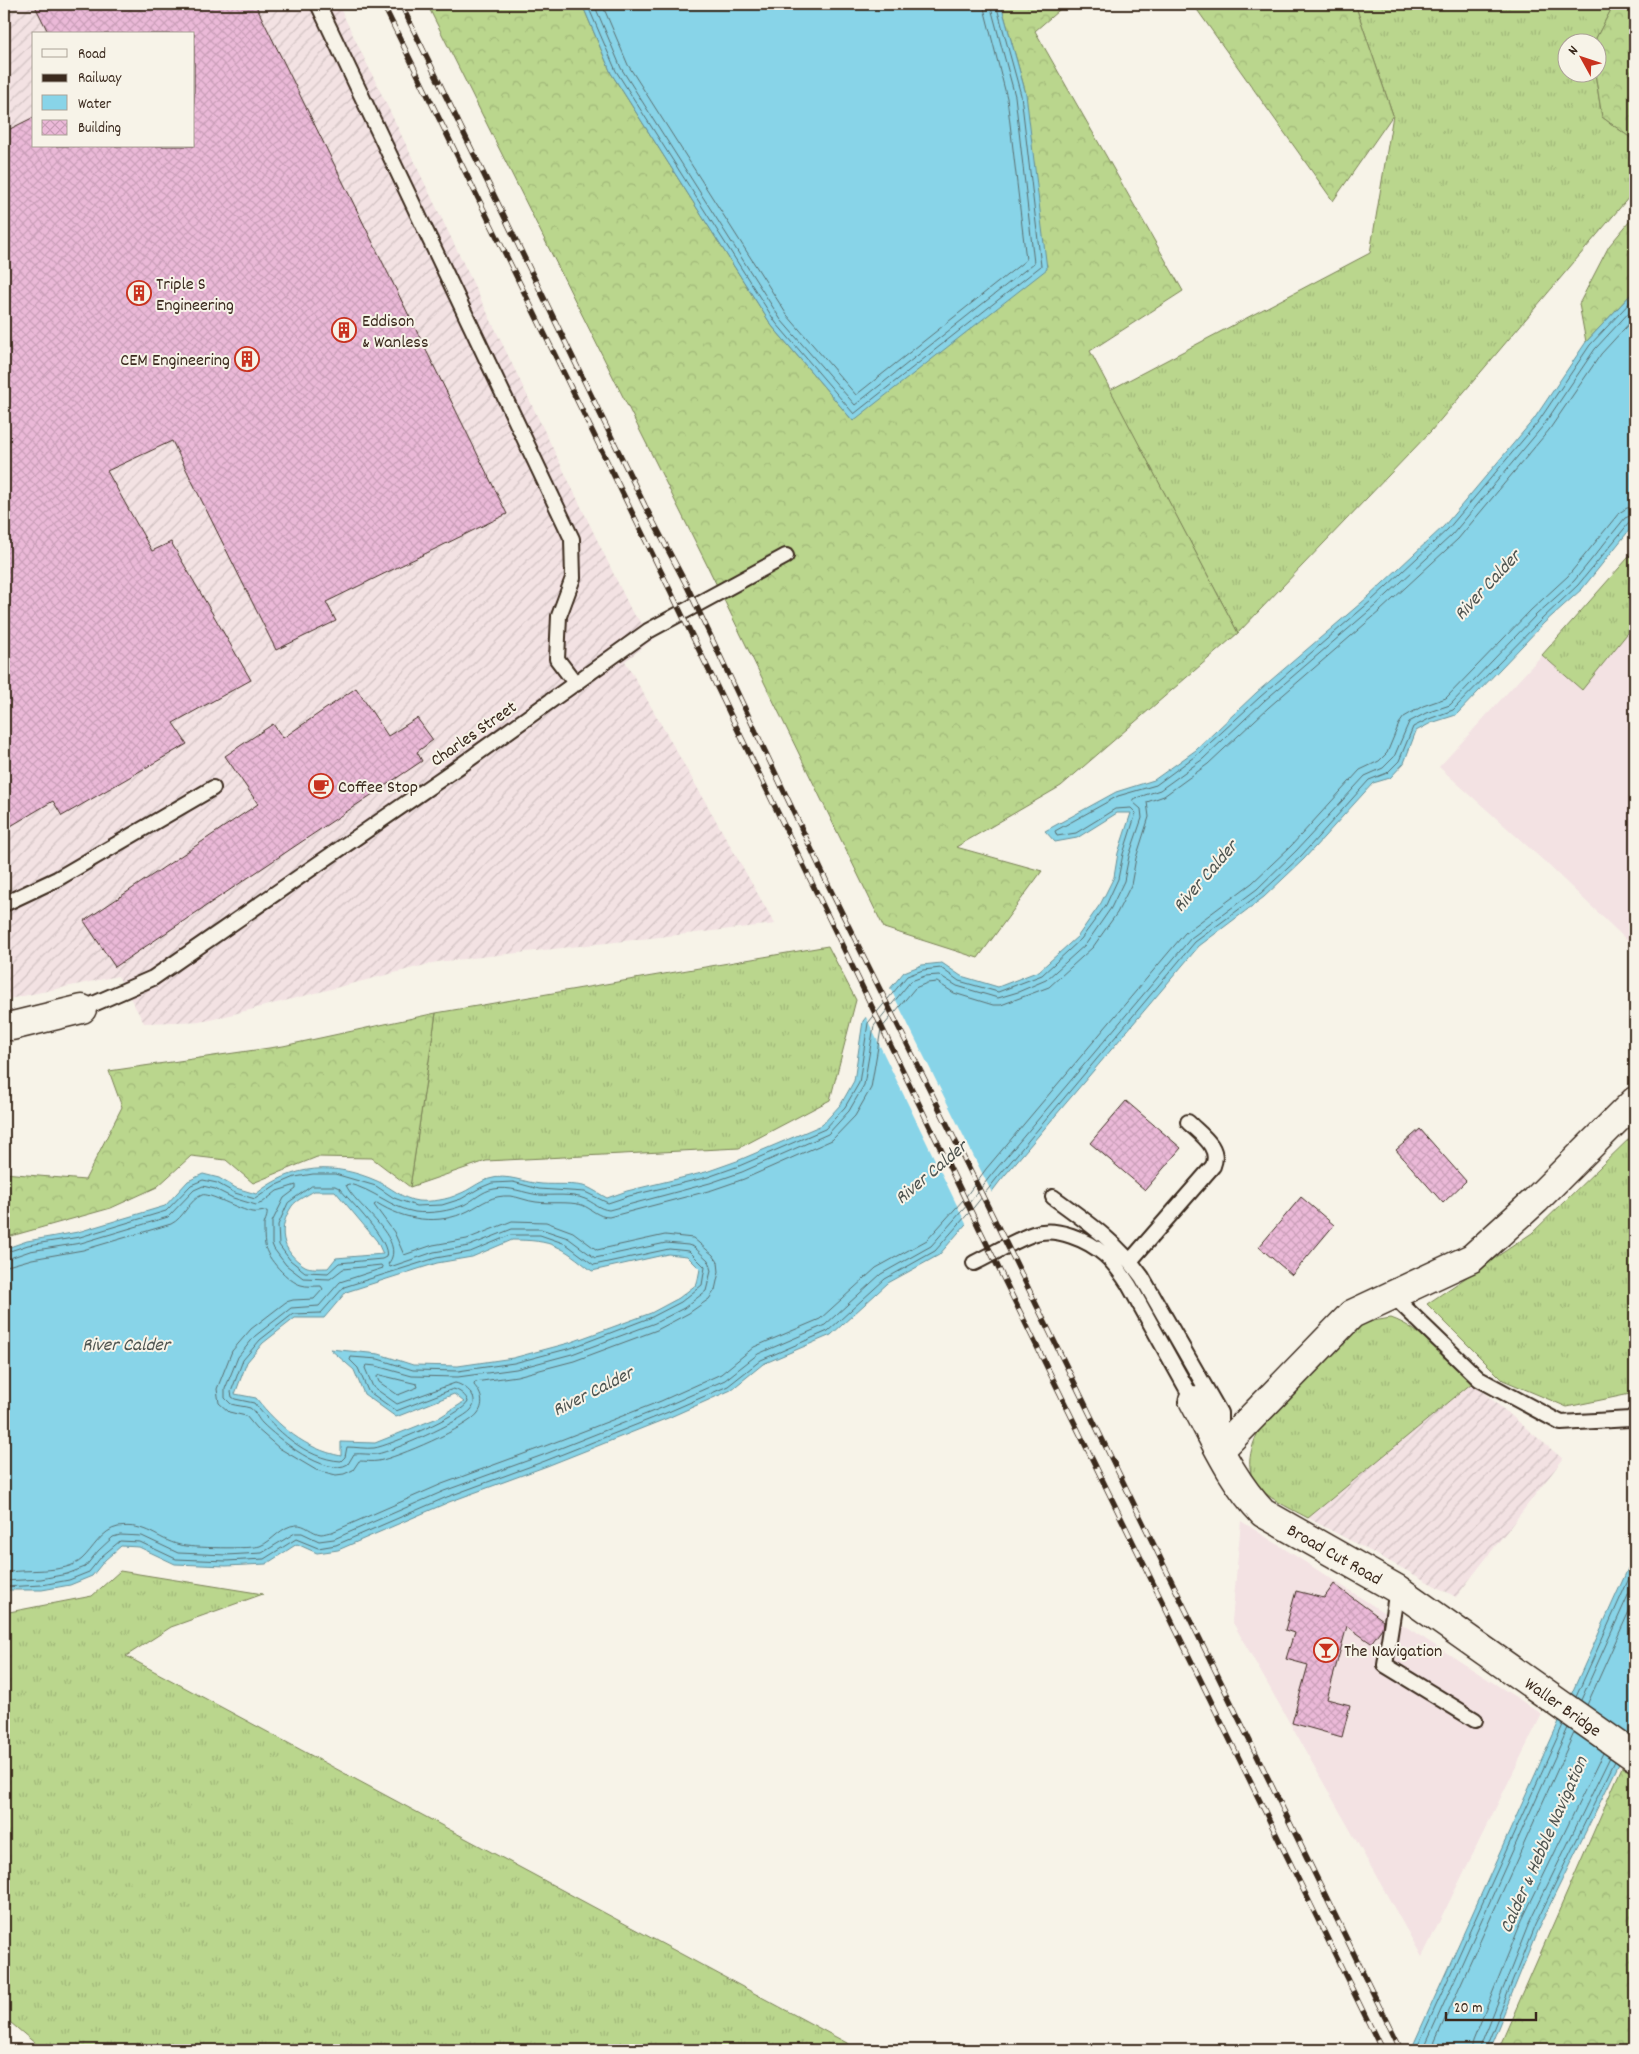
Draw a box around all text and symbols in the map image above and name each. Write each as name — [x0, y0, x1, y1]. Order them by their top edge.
legend — [32, 32, 195, 148]
north arrow — [1556, 32, 1606, 82]
text: N — [1564, 42, 1584, 60]
text: Road — [78, 44, 106, 66]
text: Railway — [78, 68, 122, 90]
text: Water — [78, 94, 112, 116]
text: Building — [78, 118, 121, 140]
place label: Triple S Engineering — [156, 273, 234, 319]
building icon: Triple S Engineering — [126, 280, 152, 306]
place label: Eddison & Wanless — [362, 310, 429, 356]
building icon: Eddison & Wanless — [331, 317, 357, 343]
building icon: CEM Engineering — [234, 346, 260, 372]
place label: CEM Engineering — [120, 349, 230, 374]
water label: River Calder — [1449, 544, 1530, 628]
street label: Charles Street — [426, 696, 523, 774]
cafe icon: Coffee Stop — [308, 773, 334, 799]
place label: Coffee Stop — [338, 776, 418, 801]
water label: River Calder — [1168, 834, 1247, 919]
water label: River Calder — [890, 1134, 976, 1212]
water label: River Calder — [82, 1333, 172, 1360]
water label: River Calder — [548, 1360, 640, 1425]
street label: Broad Cut Road — [1282, 1519, 1386, 1593]
bar icon: The Navigation — [1313, 1637, 1339, 1663]
place label: The Navigation — [1344, 1640, 1442, 1665]
street label: Waller Bridge — [1518, 1673, 1605, 1744]
water label: Calder & Hebble Navigation — [1494, 1752, 1597, 1938]
scale bar — [1446, 1989, 1536, 2021]
text: 20 m — [1454, 1998, 1482, 2020]

